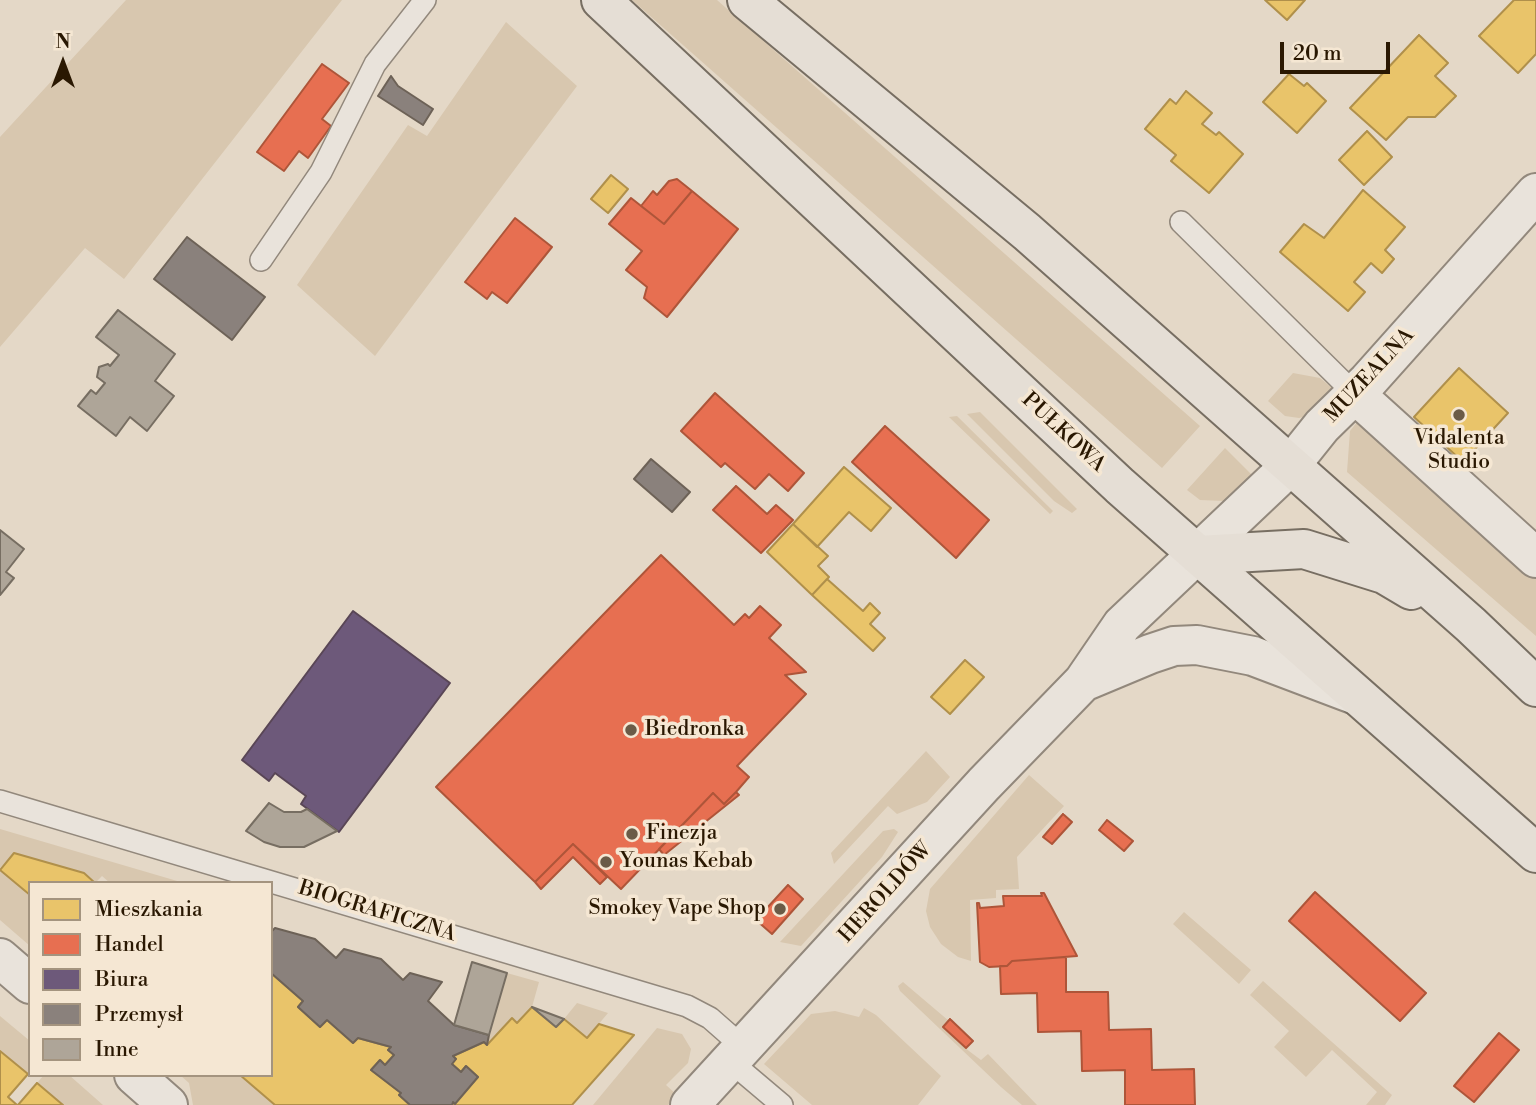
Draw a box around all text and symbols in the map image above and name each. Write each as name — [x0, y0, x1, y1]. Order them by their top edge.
north arrow — [28, 28, 98, 98]
scale bar — [1284, 28, 1394, 72]
text: N — [55, 30, 71, 54]
text: 20 m — [1293, 41, 1342, 67]
street label: MUZEALNA — [1320, 324, 1420, 428]
street label: PUŁKOWA — [1016, 388, 1110, 478]
marker: Vidalenta Studio — [1451, 407, 1467, 423]
place label: Vidalenta Studio — [1413, 426, 1505, 476]
place label: Biedronka — [645, 717, 745, 743]
marker: Biedronka — [623, 722, 639, 738]
place label: Finezja — [646, 821, 717, 847]
marker: Finezja — [624, 826, 640, 842]
street label: HEROLDÓW — [834, 837, 938, 949]
place label: Younas Kebab — [620, 849, 753, 875]
marker: Younas Kebab — [598, 854, 614, 870]
street label: BIOGRAFICZNA — [295, 876, 459, 948]
legend — [28, 881, 273, 1077]
place label: Smokey Vape Shop — [588, 896, 766, 922]
text: Mieszkania — [95, 897, 203, 923]
marker: Smokey Vape Shop — [772, 901, 788, 917]
text: Handel — [95, 932, 164, 958]
text: Biura — [95, 967, 148, 993]
text: Przemysł — [95, 1002, 183, 1028]
text: Inne — [95, 1037, 139, 1063]

